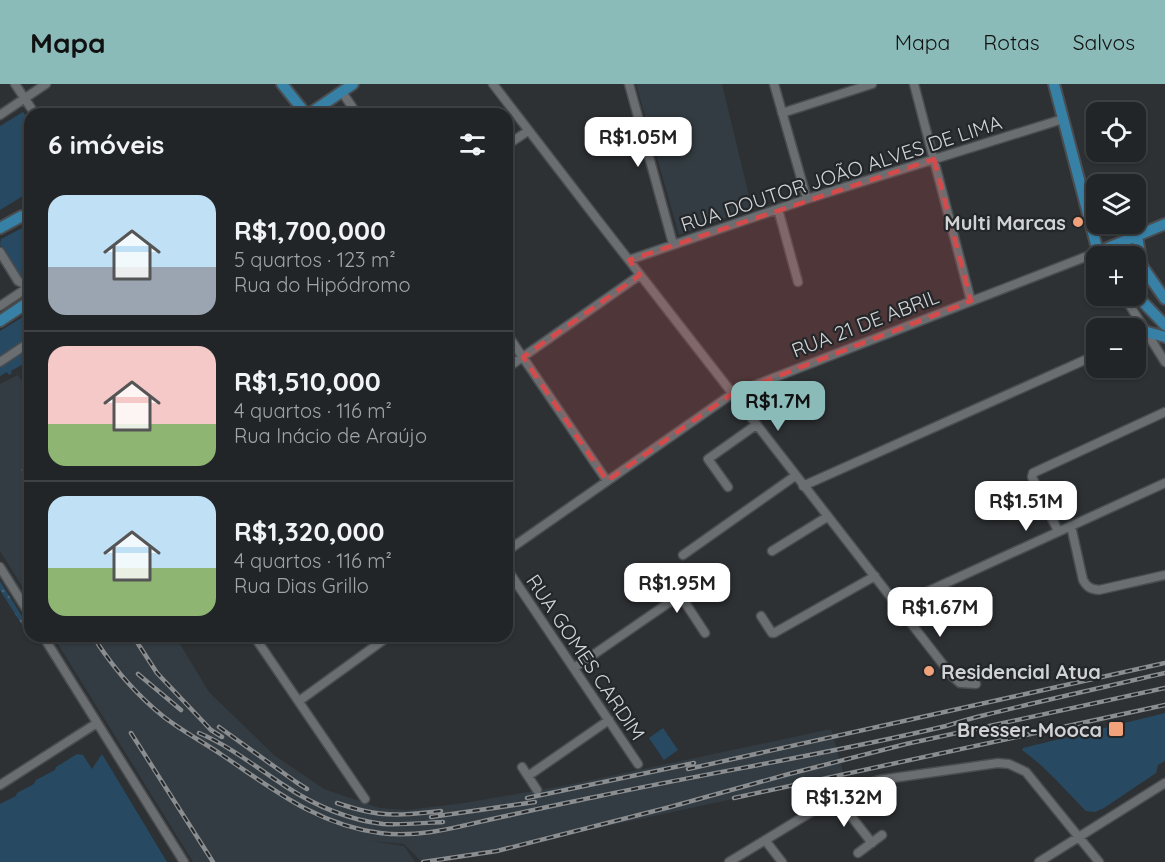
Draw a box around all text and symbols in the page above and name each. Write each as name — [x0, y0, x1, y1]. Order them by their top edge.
text: Mapa — [30, 25, 106, 60]
text: Mapa — [895, 29, 950, 55]
text: Rotas — [983, 29, 1040, 55]
text: Salvos — [1073, 29, 1135, 55]
map controls — [1086, 102, 1146, 378]
button: locate — [1086, 102, 1146, 162]
street label: RUA DOUTOR JOÃO ALVES DE LIMA — [677, 109, 1005, 237]
pin: R$1.05M — [583, 117, 693, 168]
text: R$1.05M — [599, 124, 677, 149]
text: 6 imóveis — [48, 128, 164, 161]
icon: filters — [456, 128, 489, 161]
button: layers — [1086, 174, 1146, 234]
place label: Multi Marcas — [944, 210, 1066, 235]
text: R$1,700,000 — [234, 214, 386, 247]
marker: Multi Marcas — [1071, 215, 1085, 229]
icon: home — [96, 219, 168, 291]
button: + — [1086, 246, 1146, 306]
text: 5 quartos · 123 m² — [234, 247, 396, 272]
text: Rua do Hipódromo — [234, 272, 410, 297]
street label: RUA 21 DE ABRIL — [788, 283, 943, 363]
button: − — [1086, 318, 1146, 378]
text: R$1,510,000 — [234, 365, 381, 398]
icon: home — [96, 370, 168, 442]
pin: R$1.7M — [729, 381, 827, 432]
text: R$1.7M — [745, 388, 811, 413]
text: 4 quartos · 116 m² — [234, 398, 392, 423]
text: Rua Inácio de Araújo — [234, 423, 427, 448]
pin: R$1.51M — [971, 481, 1081, 532]
text: R$1.51M — [989, 488, 1063, 513]
text: R$1,320,000 — [234, 515, 384, 548]
icon: home — [96, 520, 168, 592]
text: 4 quartos · 116 m² — [234, 548, 392, 573]
pin: R$1.95M — [622, 563, 732, 614]
street label: RUA GOMES CARDIM — [521, 569, 651, 745]
text: R$1.95M — [638, 570, 716, 595]
text: Rua Dias Grillo — [234, 573, 369, 598]
pin: R$1.67M — [885, 587, 995, 638]
text: R$1.67M — [902, 594, 978, 619]
place label: Residencial Atua — [941, 659, 1101, 684]
marker: Residencial Atua — [922, 664, 936, 678]
place label: Bresser-Mooca — [957, 717, 1102, 742]
marker: Bresser-Mooca — [1107, 720, 1125, 738]
pin: R$1.32M — [789, 777, 899, 828]
text: R$1.32M — [806, 784, 882, 809]

